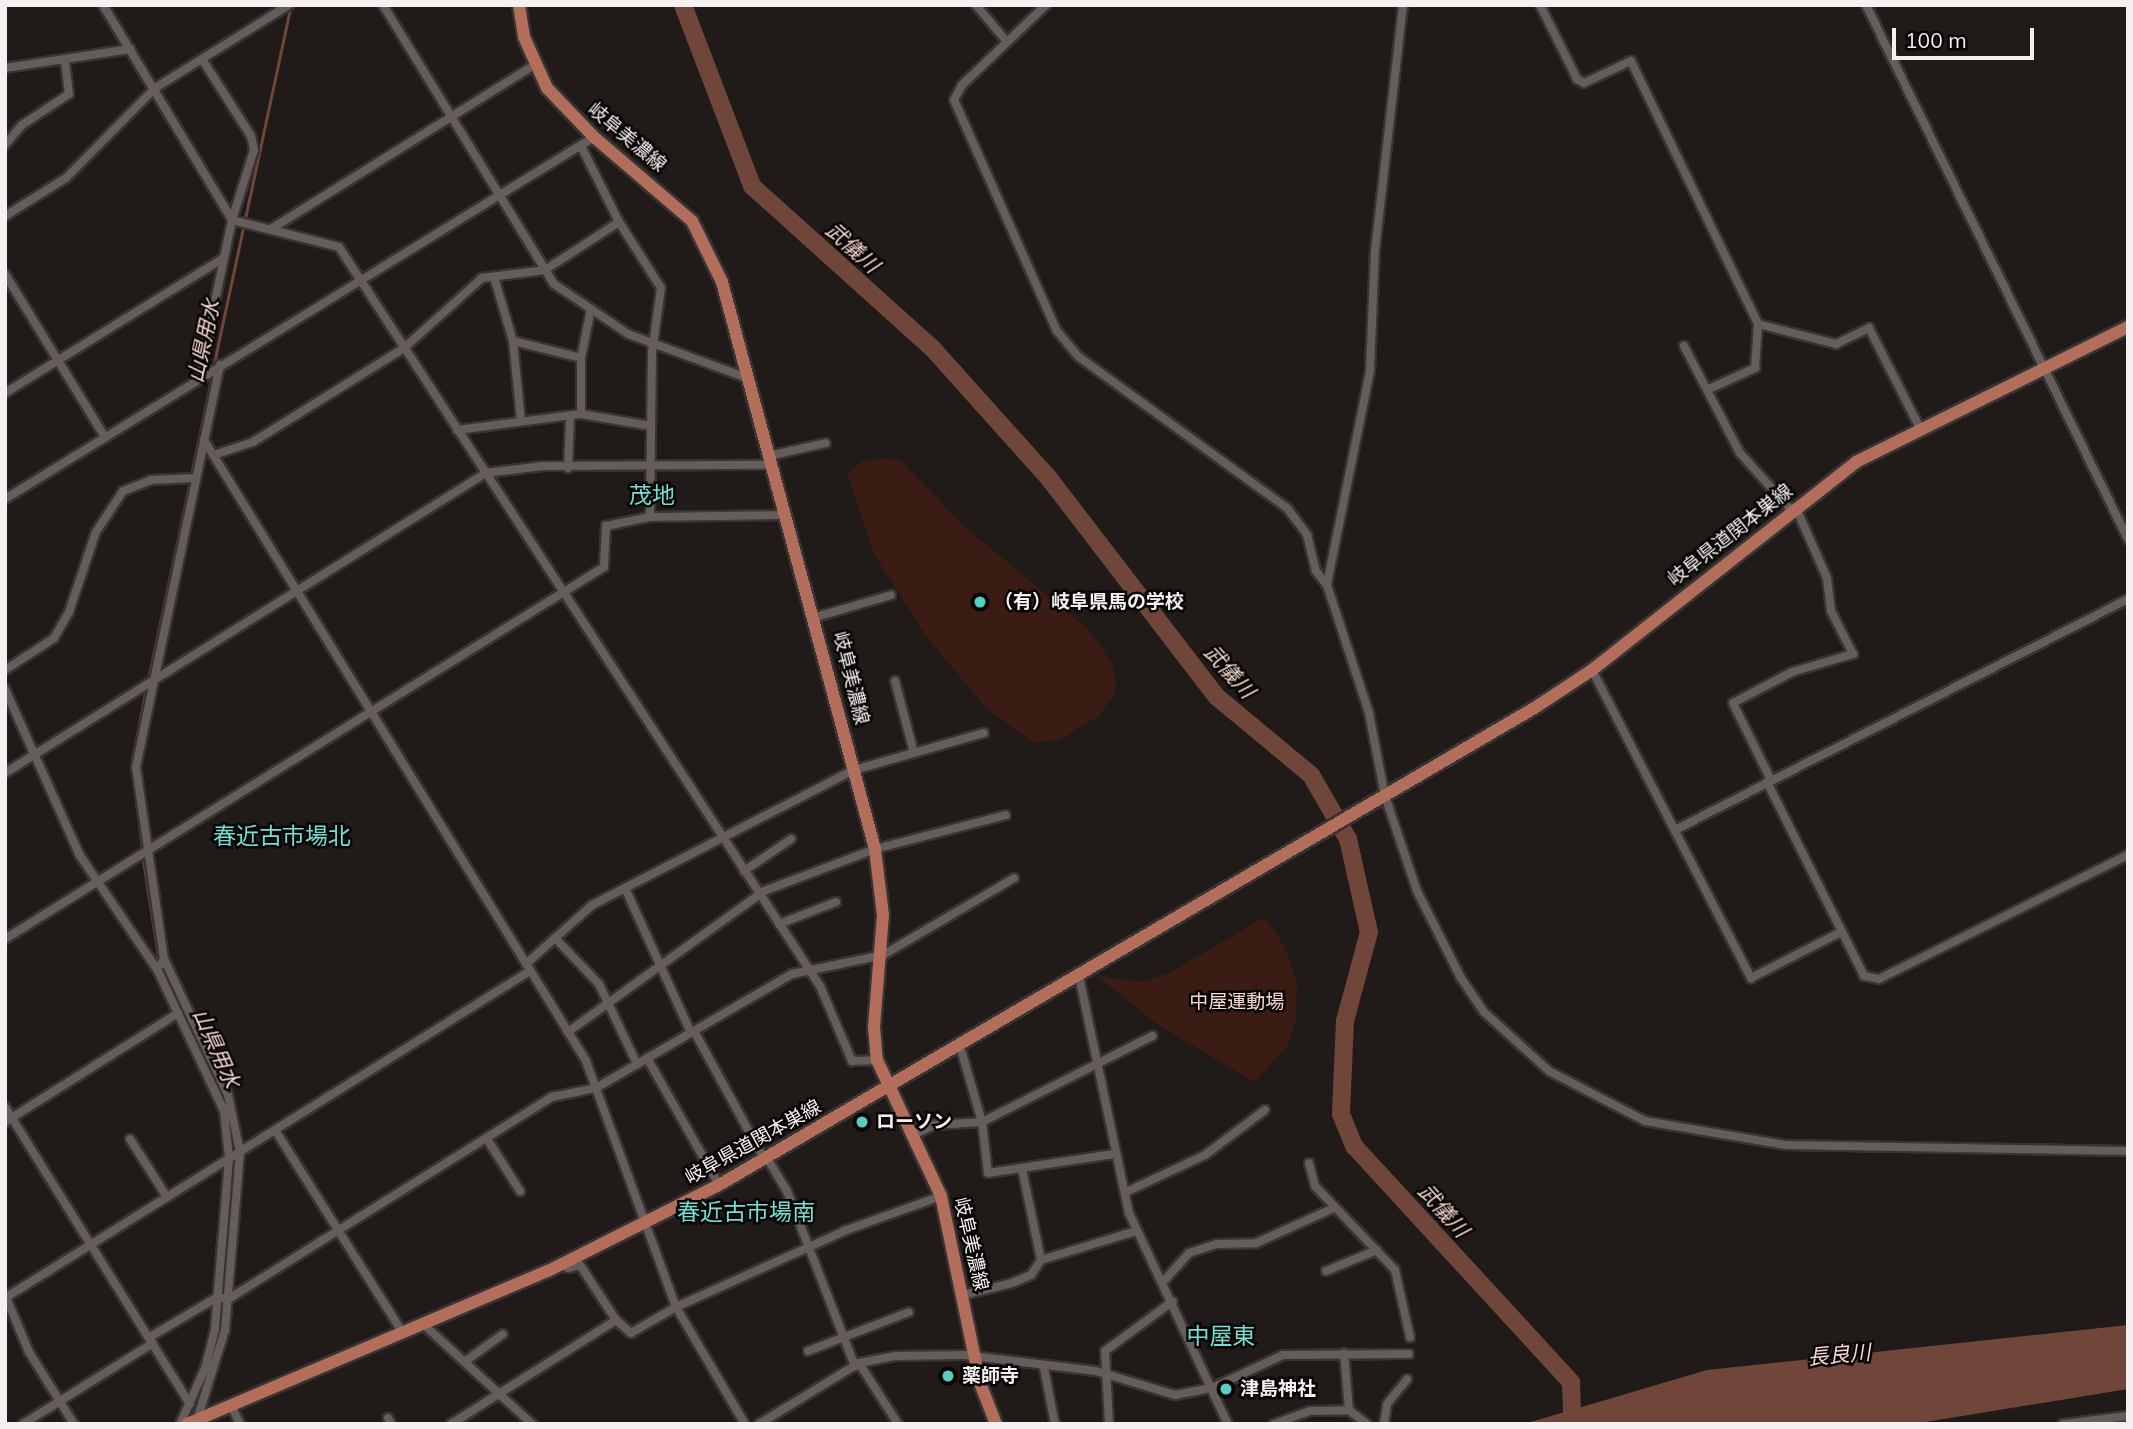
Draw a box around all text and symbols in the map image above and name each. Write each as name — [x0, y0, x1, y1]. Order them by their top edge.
scale bar — [1895, 14, 2037, 58]
text: 100 m — [1905, 27, 1967, 53]
street label: 岐阜美濃線 — [583, 98, 671, 176]
water label: 武儀川 — [821, 217, 885, 277]
water label: 山県用水 — [182, 297, 224, 385]
street label: 岐阜県道関本巣線 — [1663, 479, 1797, 591]
district label: 茂地 — [629, 481, 675, 509]
place label: （有）岐阜県馬の学校 — [994, 591, 1184, 613]
marker: （有）岐阜県馬の学校 — [972, 594, 988, 610]
street label: 岐阜美濃線 — [828, 629, 874, 727]
water label: 武儀川 — [1200, 639, 1260, 703]
district label: 春近古市場北 — [213, 822, 351, 850]
park label: 中屋運動場 — [1190, 991, 1284, 1013]
water label: 山県用水 — [188, 1005, 246, 1091]
street label: 岐阜県道関本巣線 — [681, 1095, 825, 1189]
place label: ローソン — [876, 1111, 952, 1133]
marker: ローソン — [854, 1114, 870, 1130]
water label: 武儀川 — [1414, 1178, 1474, 1242]
street label: 岐阜美濃線 — [949, 1195, 993, 1293]
district label: 春近古市場南 — [677, 1198, 815, 1226]
district label: 中屋東 — [1187, 1322, 1255, 1350]
water label: 長良川 — [1807, 1339, 1871, 1369]
place label: 薬師寺 — [962, 1365, 1019, 1387]
marker: 薬師寺 — [940, 1368, 956, 1384]
place label: 津島神社 — [1240, 1378, 1316, 1400]
marker: 津島神社 — [1218, 1381, 1234, 1397]

